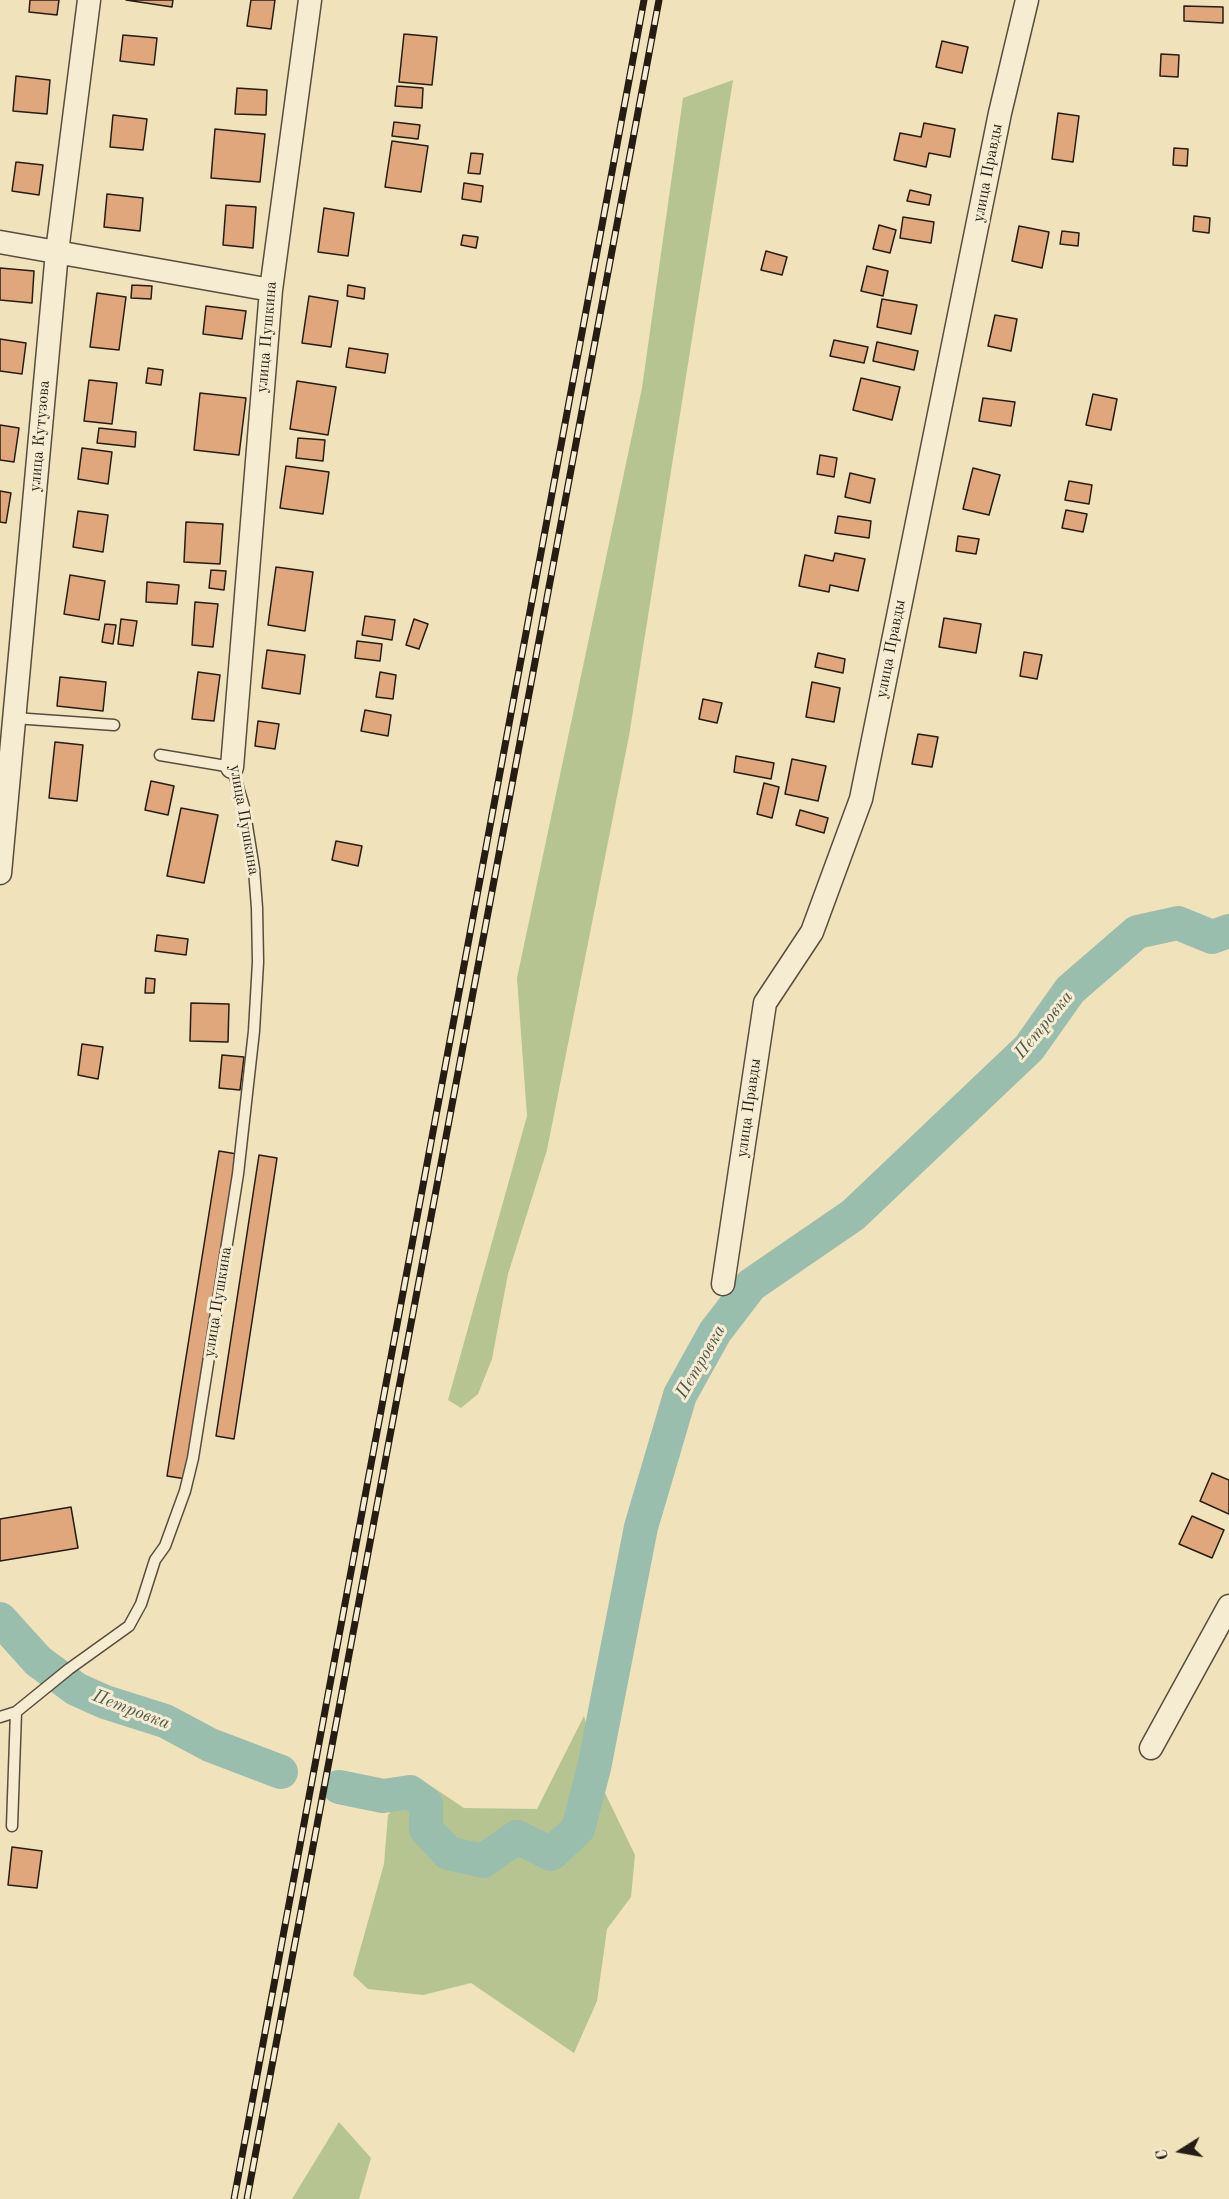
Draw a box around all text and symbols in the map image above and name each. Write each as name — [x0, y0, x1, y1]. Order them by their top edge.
street label: улица Правды — [969, 122, 1007, 224]
street label: улица Пушкина — [253, 280, 281, 394]
street label: улица Кутузова — [26, 379, 54, 493]
street label: улица Правды — [872, 598, 910, 700]
street label: улица Пушкина — [225, 763, 263, 877]
water label: Петровка — [1010, 987, 1078, 1063]
street label: улица Правды — [733, 1057, 765, 1159]
street label: улица Пушкина — [200, 1245, 236, 1359]
water label: Петровка — [671, 1321, 731, 1403]
water label: Петровка — [89, 1685, 173, 1735]
north arrow — [1151, 2121, 1211, 2181]
text: С — [1154, 2148, 1172, 2161]

